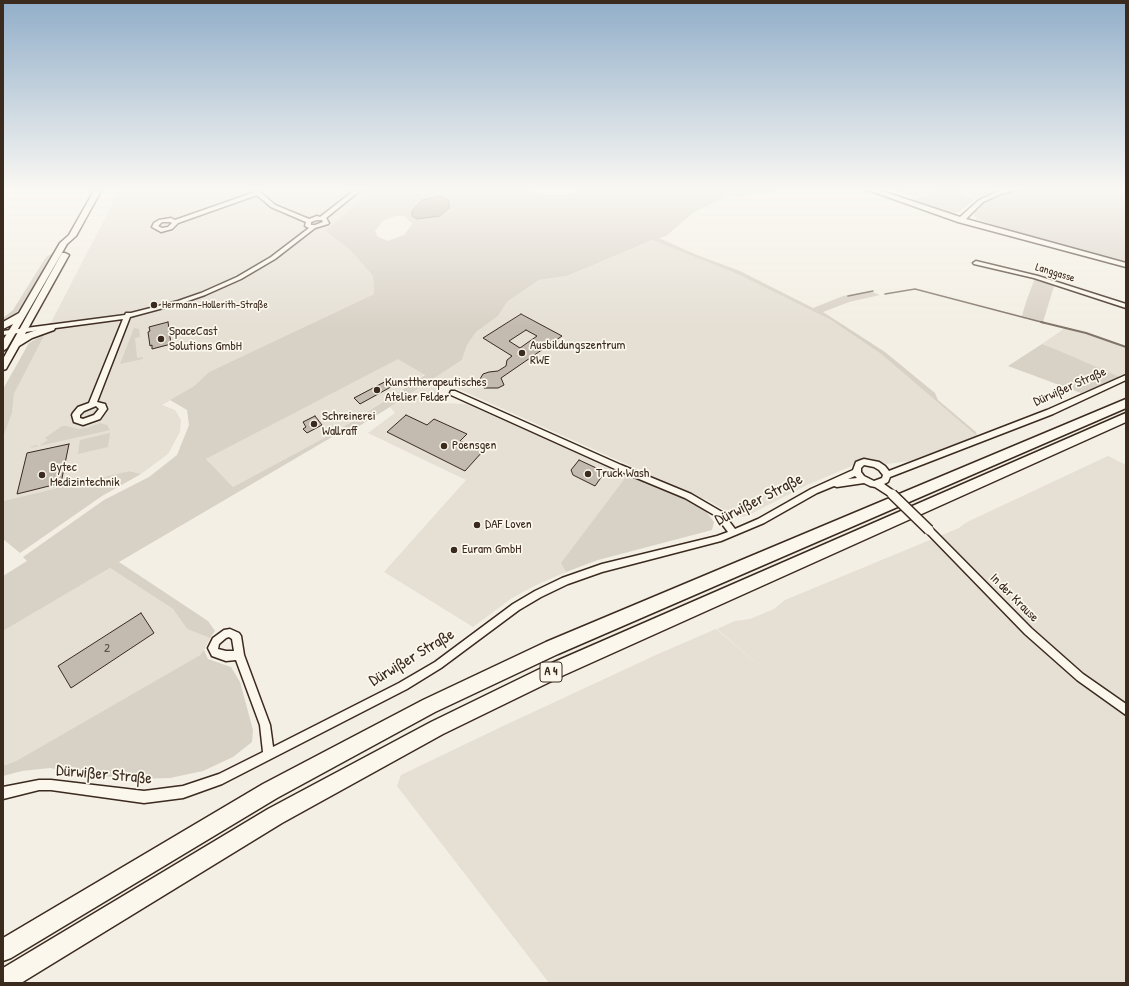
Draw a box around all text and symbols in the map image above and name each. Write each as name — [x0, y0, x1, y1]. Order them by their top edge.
street label: Langgasse — [1034, 261, 1076, 285]
place label: Hermann-Hollerith-Straße — [162, 298, 268, 312]
marker: Hermann-Hollerith-Straße — [149, 300, 159, 310]
place label: SpaceCast Solutions GmbH — [169, 324, 242, 355]
marker: SpaceCast Solutions GmbH — [156, 334, 166, 344]
place label: Ausbildungszentrum RWE — [530, 338, 625, 369]
marker: Ausbildungszentrum RWE — [517, 348, 527, 358]
street label: Dürwißer Straße — [1031, 364, 1109, 410]
place label: Kunsttherapeutisches Atelier Felder — [385, 375, 487, 406]
marker: Kunsttherapeutisches Atelier Felder — [372, 385, 382, 395]
place label: Schreinerei Wallraff — [322, 409, 376, 440]
marker: Schreinerei Wallraff — [309, 419, 319, 429]
place label: Poensgen — [452, 438, 496, 454]
marker: Poensgen — [439, 441, 449, 451]
place label: Bytec Medizintechnik — [50, 460, 120, 491]
place label: Truck Wash — [596, 466, 649, 482]
marker: Truck Wash — [583, 469, 593, 479]
marker: Bytec Medizintechnik — [37, 470, 47, 480]
street label: Dürwißer Straße — [712, 470, 806, 530]
place label: DAF Loven — [485, 517, 532, 533]
marker: DAF Loven — [472, 520, 482, 530]
place label: Euram GmbH — [462, 542, 521, 558]
marker: Euram GmbH — [449, 545, 459, 555]
street label: In der Krause — [986, 570, 1042, 626]
street label: Dürwißer Straße — [366, 625, 458, 691]
house number: 2 — [104, 641, 110, 657]
road number: A 4 — [540, 662, 562, 682]
street label: Dürwißer Straße — [55, 761, 153, 789]

